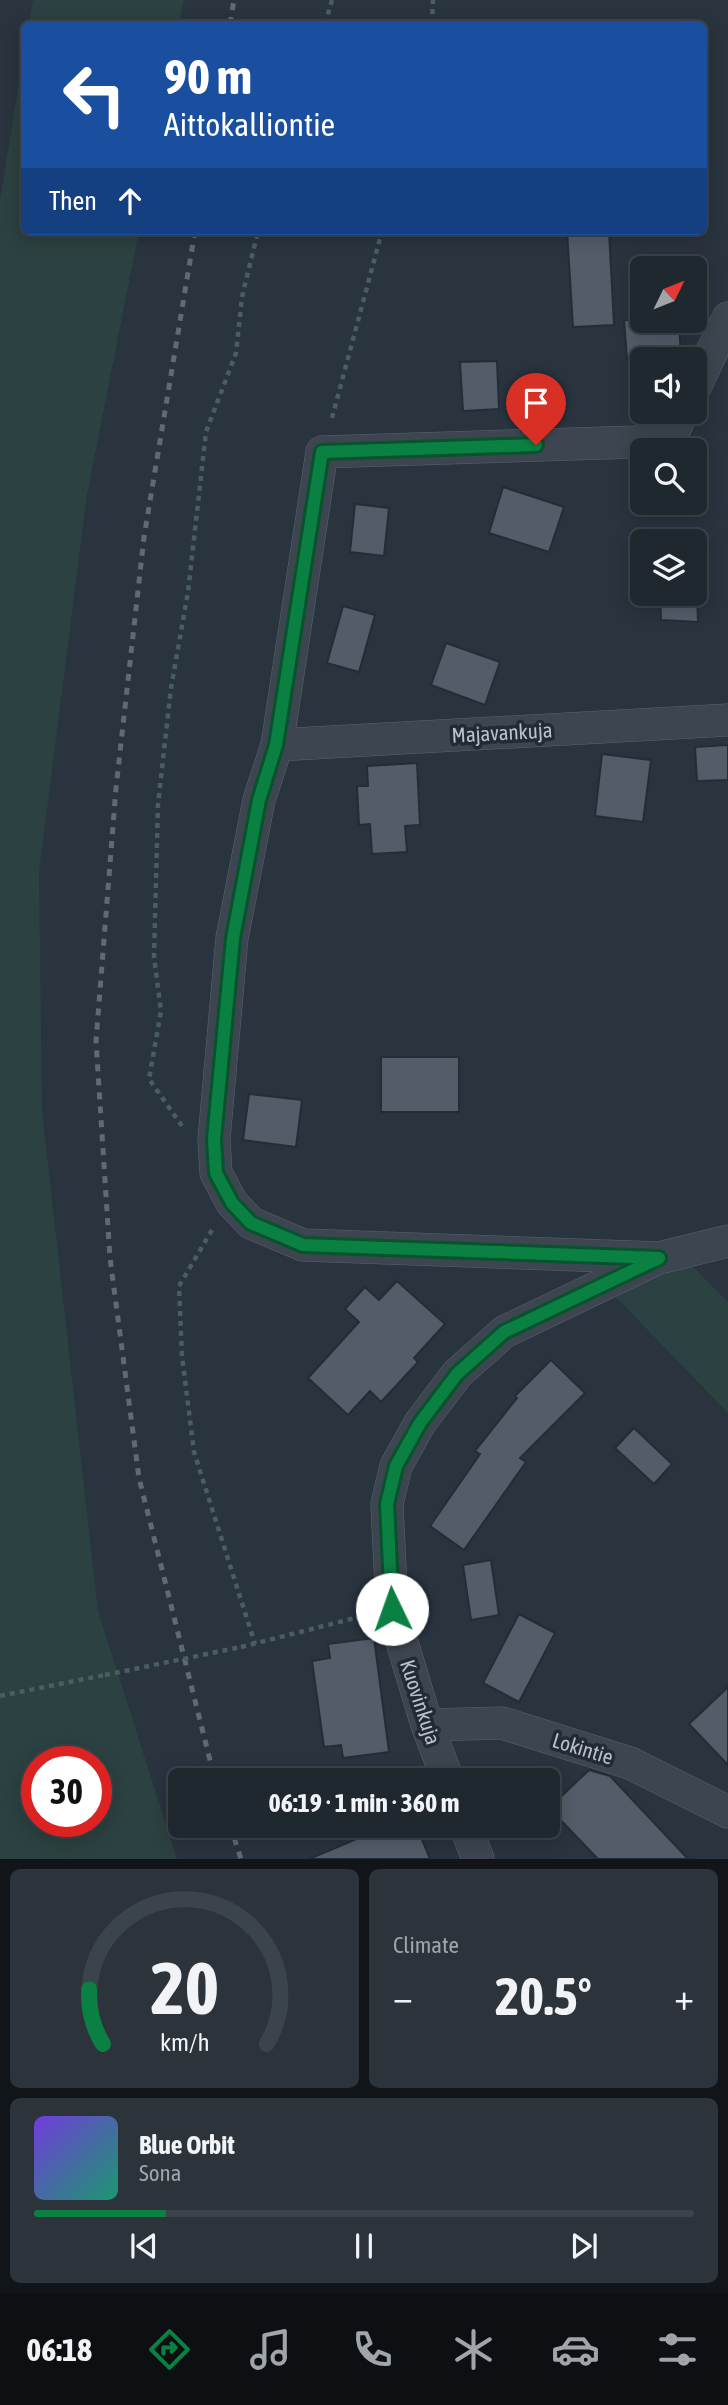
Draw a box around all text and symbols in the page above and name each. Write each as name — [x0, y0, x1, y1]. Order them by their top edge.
text: 90 m — [164, 48, 252, 104]
icon: left — [49, 49, 140, 140]
text: Aittokalliontie — [164, 106, 335, 143]
icon: ahead — [111, 182, 149, 220]
text: Then — [49, 186, 97, 216]
north arrow — [630, 256, 707, 332]
map controls — [630, 256, 707, 606]
button: sound — [630, 347, 707, 424]
pin — [506, 373, 566, 445]
icon: arrive — [517, 384, 555, 422]
button: search — [630, 438, 707, 515]
button: layers — [630, 529, 707, 606]
street label: Majavankuja — [451, 717, 553, 747]
position arrow — [355, 1572, 429, 1646]
street label: Kuovinkuja — [396, 1657, 446, 1747]
street label: Lokintie — [550, 1727, 616, 1769]
speed limit sign: 30 — [21, 1746, 112, 1837]
text: 06:19 · 1 min · 360 m — [269, 1788, 459, 1818]
text: Climate — [393, 1932, 459, 1958]
text: 20 — [150, 1947, 219, 2030]
text: 20.5° — [495, 1966, 592, 2026]
text: − — [393, 1975, 413, 2018]
text: + — [674, 1975, 694, 2018]
text: km/h — [160, 2028, 209, 2056]
text: Blue Orbit — [139, 2130, 235, 2160]
text: Sona — [139, 2160, 181, 2186]
icon: previous — [125, 2227, 163, 2265]
icon: pause — [345, 2227, 383, 2265]
icon: next — [565, 2227, 603, 2265]
icon: directions — [145, 2325, 194, 2374]
icon: music — [246, 2325, 295, 2374]
icon: phone — [348, 2325, 397, 2374]
icon: climate — [449, 2325, 498, 2374]
icon: car — [551, 2325, 600, 2374]
icon: filters — [653, 2325, 702, 2374]
text: 06:18 — [26, 2331, 92, 2368]

